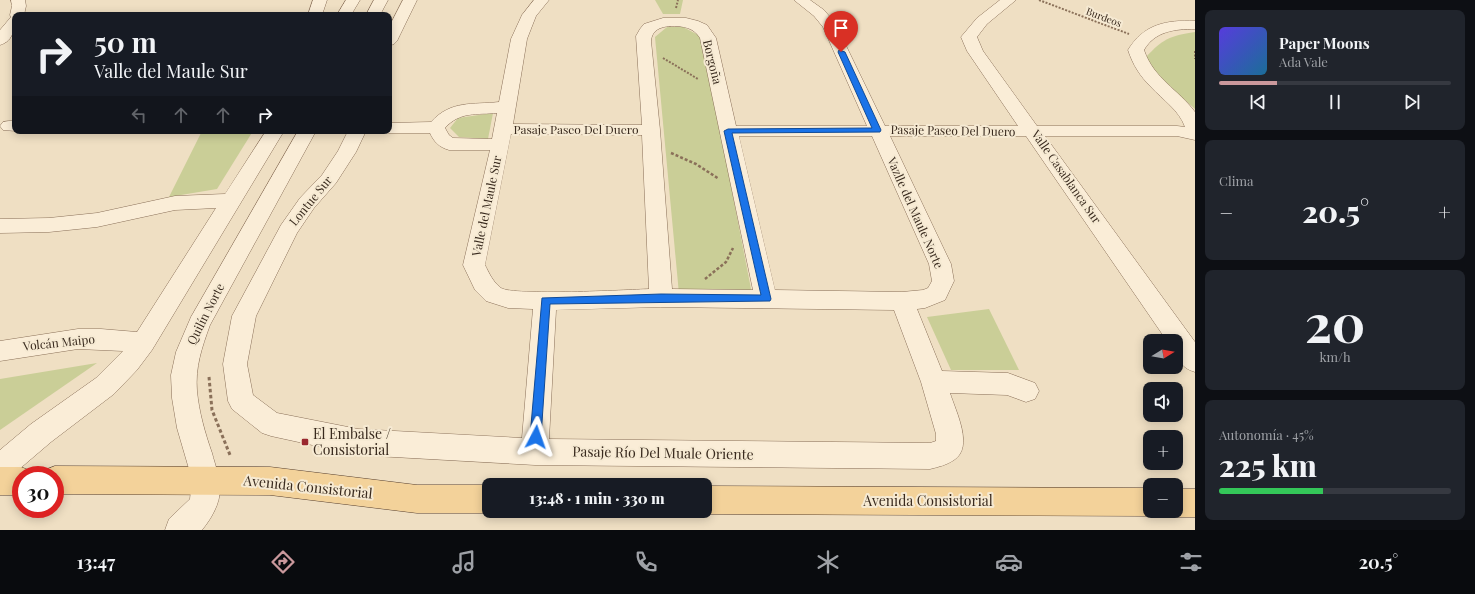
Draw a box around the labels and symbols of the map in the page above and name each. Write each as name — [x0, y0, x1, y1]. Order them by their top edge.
street label: Burdeos — [1084, 4, 1124, 30]
pin — [824, 11, 858, 52]
street label: Borgoña — [700, 38, 726, 86]
street label: Pasaje Paseo Del Duero — [514, 121, 639, 137]
street label: Pasaje Paseo Del Duero — [890, 121, 1016, 139]
street label: Valle Casablanca Sur — [1028, 126, 1106, 227]
street label: Valle del Maule Sur — [467, 153, 505, 259]
street label: Vazlle del Maule Norte — [884, 154, 948, 271]
street label: Lontue Sur — [285, 172, 336, 229]
street label: Quilín Norte — [183, 280, 227, 347]
street label: Volcán Maipo — [21, 330, 96, 354]
north arrow — [1143, 334, 1183, 374]
position arrow — [515, 416, 557, 458]
place label: El Embalse / Consistorial — [313, 424, 391, 459]
marker: El Embalse / Consistorial — [300, 437, 310, 447]
street label: Pasaje Río Del Muale Oriente — [572, 441, 754, 464]
speed limit sign: 30 — [12, 466, 64, 518]
street label: Avenida Consistorial — [242, 470, 374, 503]
street label: Avenida Consistorial — [862, 491, 993, 510]

